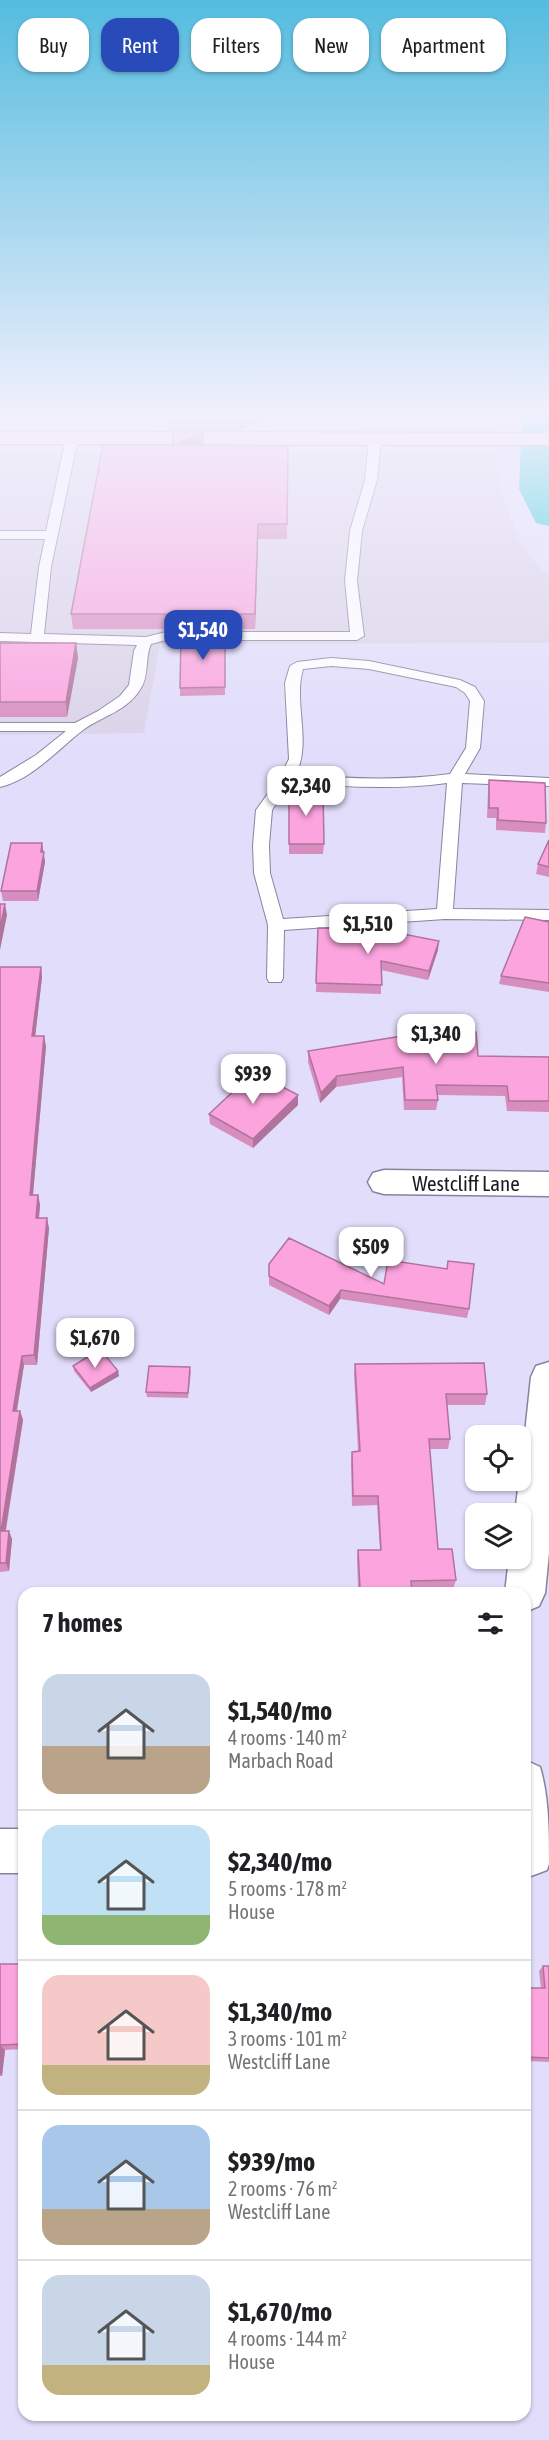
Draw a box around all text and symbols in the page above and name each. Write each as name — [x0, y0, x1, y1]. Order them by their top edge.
chip: Buy — [18, 18, 89, 72]
chip: Rent — [101, 18, 179, 72]
chip: Filters — [191, 18, 281, 72]
chip: New — [293, 18, 369, 72]
chip: Apartment — [381, 18, 506, 72]
pin: $1,540 — [154, 610, 252, 661]
text: $1,540 — [178, 618, 228, 641]
pin: $2,340 — [257, 766, 355, 817]
text: $2,340 — [281, 774, 331, 797]
pin: $1,510 — [319, 904, 417, 955]
text: $1,510 — [343, 912, 393, 935]
pin: $1,340 — [387, 1014, 485, 1065]
text: $1,340 — [411, 1022, 461, 1045]
pin: $939 — [217, 1054, 289, 1105]
text: $939 — [235, 1062, 271, 1085]
street label: Westcliff Lane — [412, 1171, 520, 1195]
pin: $509 — [335, 1227, 407, 1278]
text: $509 — [353, 1235, 389, 1258]
pin: $1,670 — [46, 1318, 144, 1369]
text: $1,670 — [70, 1326, 120, 1349]
map controls — [465, 1425, 531, 1569]
button: locate — [465, 1425, 531, 1491]
button: layers — [465, 1503, 531, 1569]
icon: filters — [474, 1607, 507, 1640]
text: 7 homes — [42, 1608, 122, 1638]
text: $1,540/mo — [228, 1696, 332, 1726]
icon: home — [90, 1698, 162, 1770]
text: 4 rooms · 140 m² — [228, 1726, 347, 1749]
text: Marbach Road — [228, 1749, 333, 1772]
text: $2,340/mo — [228, 1847, 332, 1877]
icon: home — [90, 1849, 162, 1921]
text: 5 rooms · 178 m² — [228, 1877, 347, 1900]
text: House — [228, 1900, 275, 1923]
text: $1,340/mo — [228, 1997, 332, 2027]
icon: home — [90, 1999, 162, 2071]
text: 3 rooms · 101 m² — [228, 2027, 347, 2050]
text: Westcliff Lane — [228, 2050, 330, 2073]
text: $939/mo — [228, 2147, 315, 2177]
icon: home — [90, 2149, 162, 2221]
text: 2 rooms · 76 m² — [228, 2177, 338, 2200]
text: Westcliff Lane — [228, 2200, 330, 2223]
text: $1,670/mo — [228, 2297, 332, 2327]
icon: home — [90, 2299, 162, 2371]
text: 4 rooms · 144 m² — [228, 2327, 347, 2350]
text: House — [228, 2350, 275, 2373]

